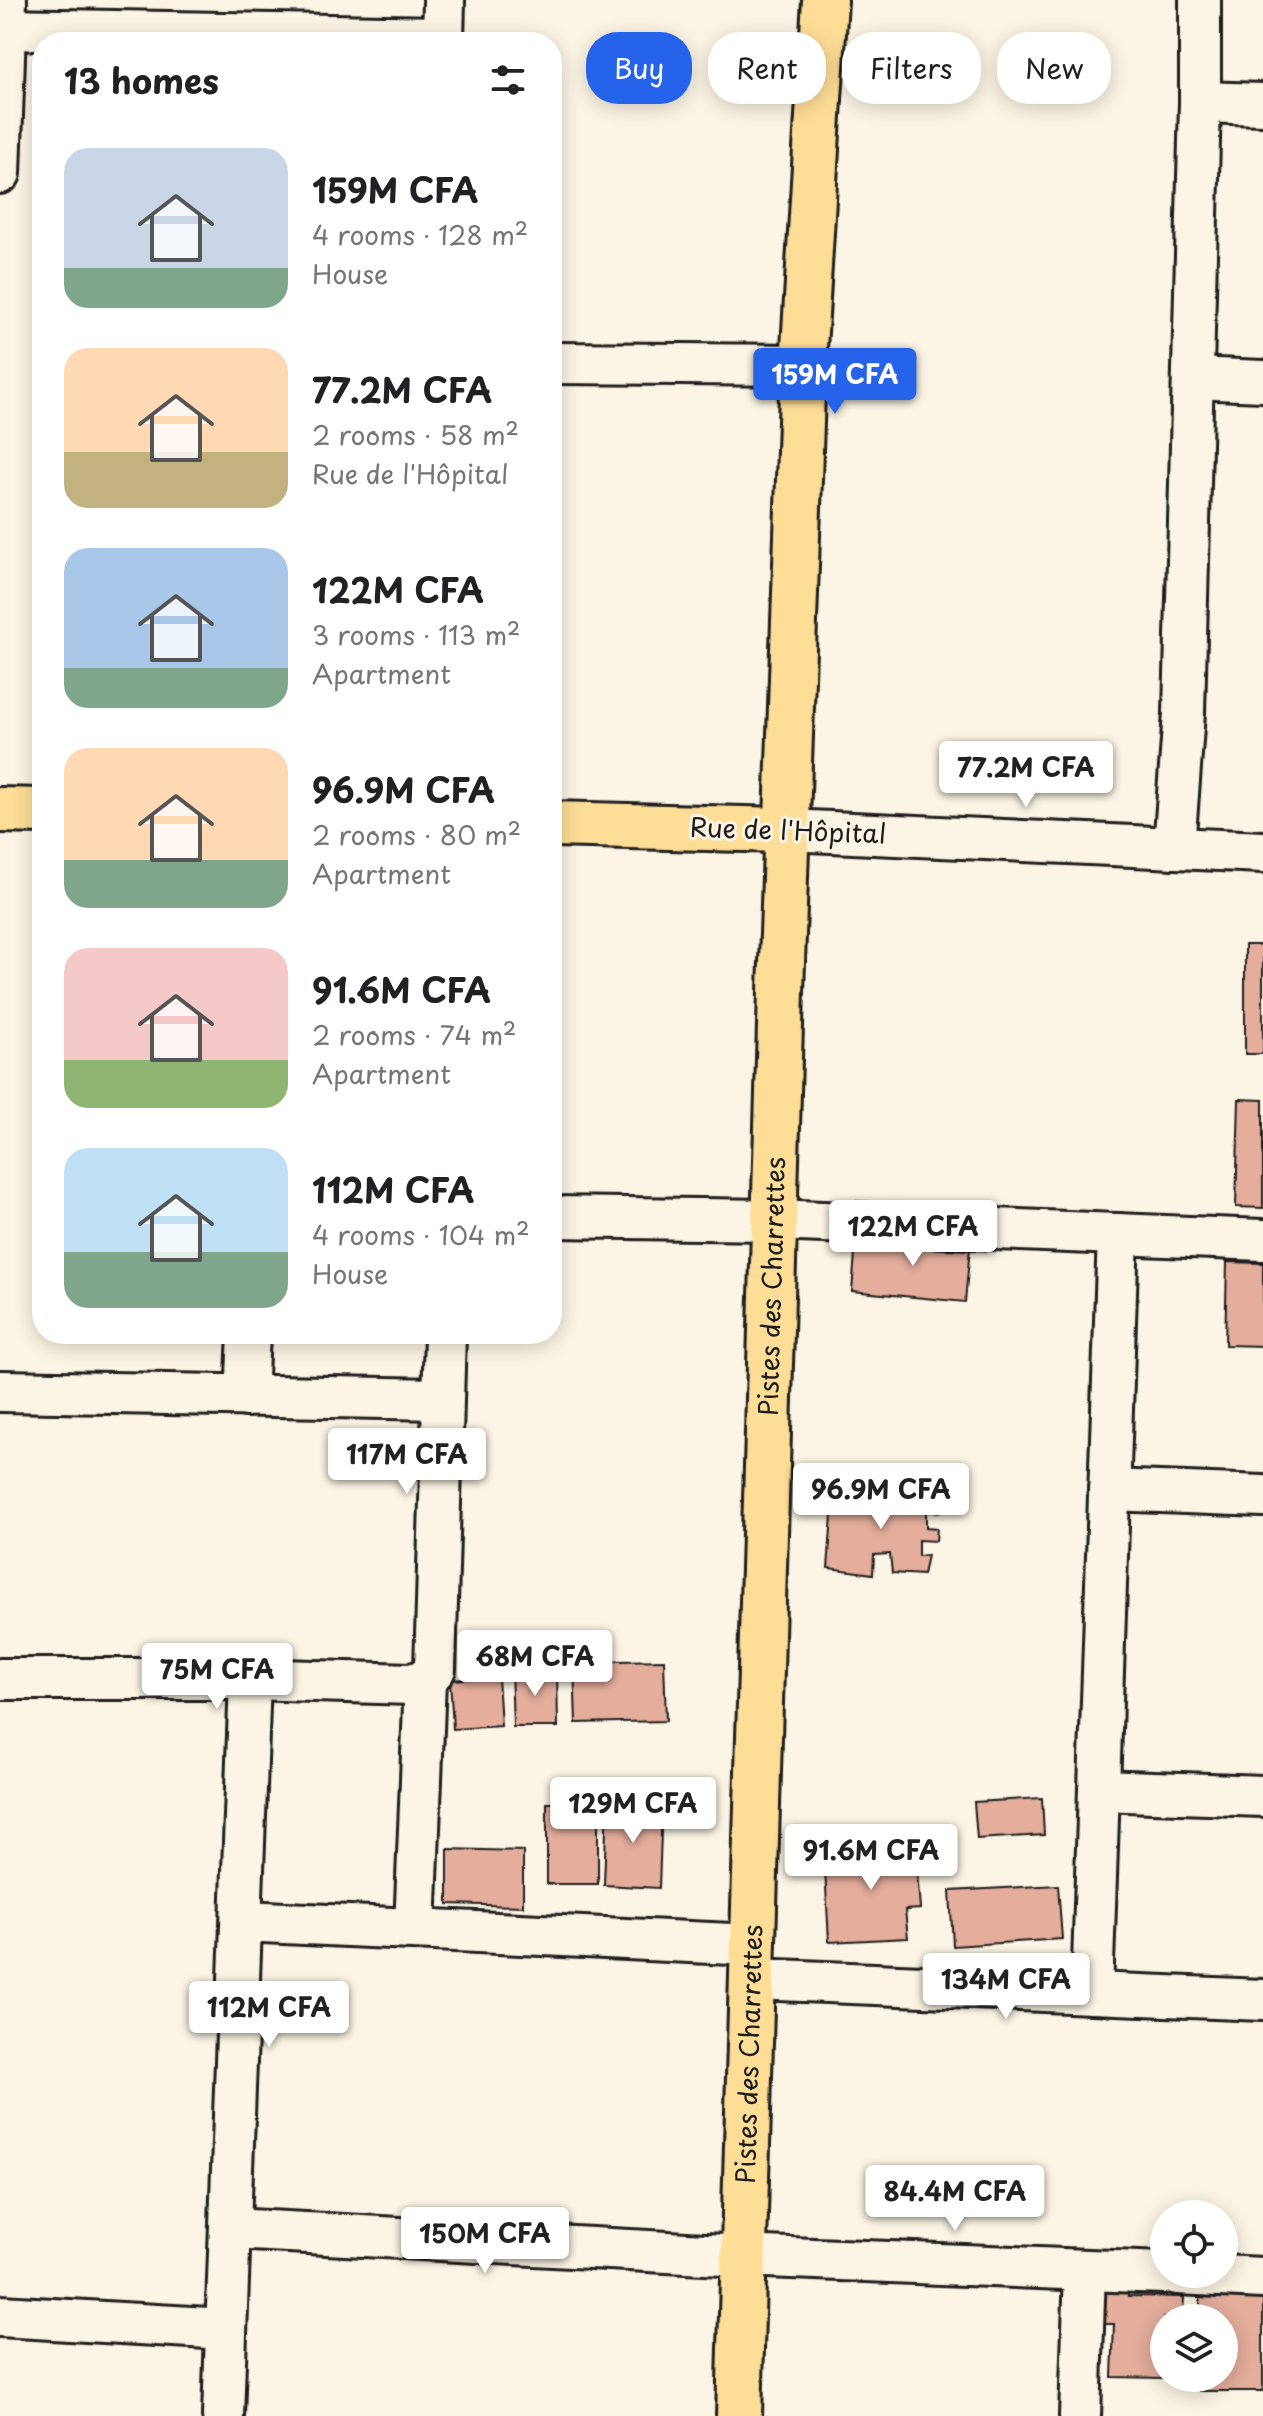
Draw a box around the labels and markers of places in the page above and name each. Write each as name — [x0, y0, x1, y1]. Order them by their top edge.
pin: 159M CFA — [752, 348, 918, 416]
pin: 77.2M CFA — [934, 741, 1118, 809]
pin: 122M CFA — [830, 1200, 996, 1268]
pin: 117M CFA — [324, 1428, 490, 1496]
pin: 96.9M CFA — [789, 1463, 973, 1531]
pin: 68M CFA — [461, 1630, 609, 1698]
pin: 75M CFA — [143, 1643, 291, 1711]
pin: 129M CFA — [550, 1777, 716, 1845]
pin: 91.6M CFA — [779, 1824, 963, 1892]
pin: 134M CFA — [923, 1953, 1089, 2021]
pin: 112M CFA — [186, 1981, 352, 2049]
pin: 84.4M CFA — [863, 2165, 1047, 2233]
pin: 150M CFA — [402, 2207, 568, 2275]

